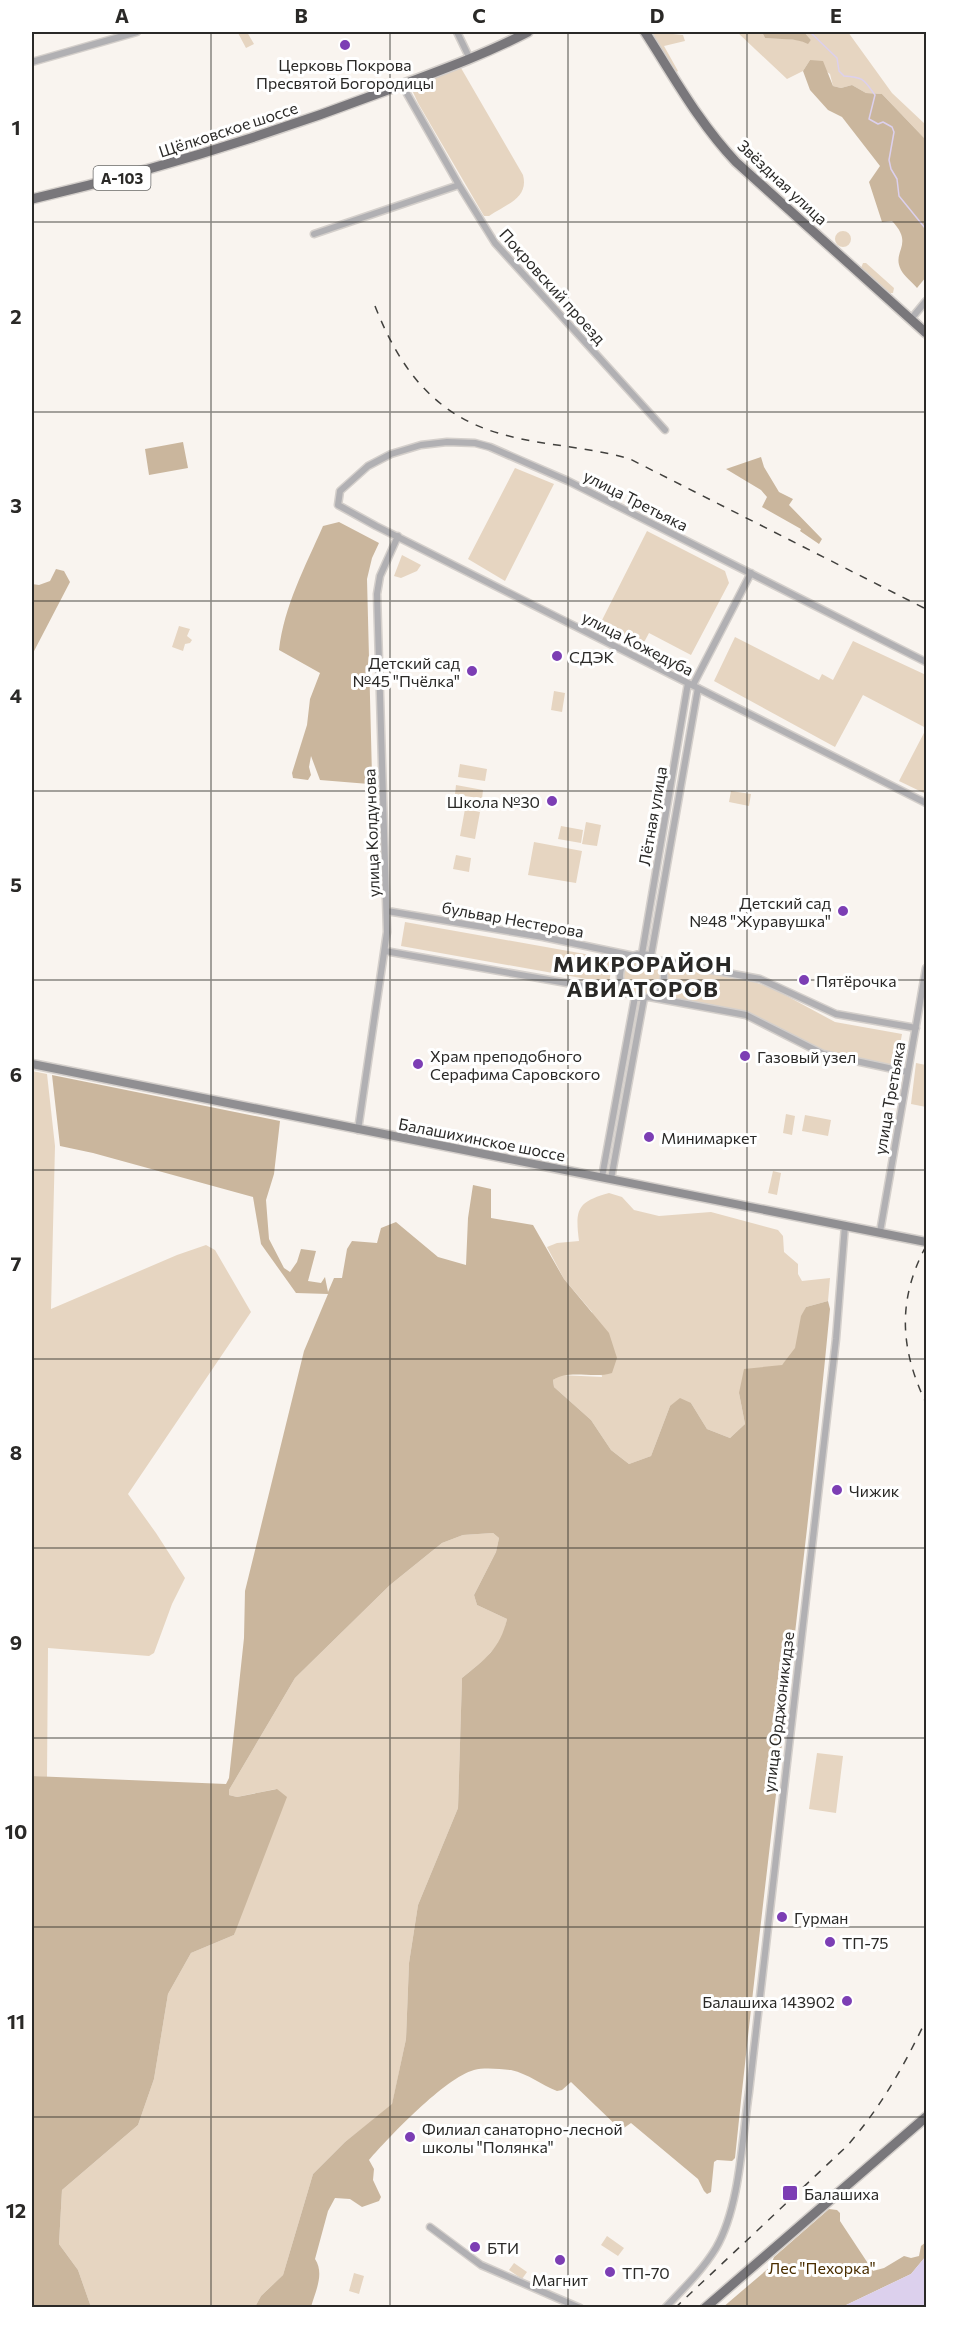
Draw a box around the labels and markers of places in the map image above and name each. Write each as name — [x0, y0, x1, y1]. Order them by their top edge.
marker: Церковь Покрова Пресвятой Богородицы — [338, 38, 352, 52]
place label: Церковь Покрова Пресвятой Богородицы — [256, 55, 434, 92]
place label: СДЭК — [569, 647, 614, 666]
marker: СДЭК — [550, 649, 564, 663]
place label: Детский сад №45 "Пчёлка" — [353, 653, 461, 690]
marker: Детский сад №45 "Пчёлка" — [465, 664, 479, 678]
place label: Школа №30 — [447, 792, 540, 811]
marker: Школа №30 — [545, 794, 559, 808]
place label: Детский сад №48 "Журавушка" — [689, 893, 832, 930]
marker: Детский сад №48 "Журавушка" — [836, 904, 850, 918]
place label: Пятёрочка — [816, 971, 896, 990]
marker: Пятёрочка — [797, 973, 811, 987]
place label: Храм преподобного Серафима Саровского — [430, 1046, 600, 1083]
place label: Газовый узел — [757, 1047, 856, 1066]
marker: Газовый узел — [738, 1049, 752, 1063]
marker: Храм преподобного Серафима Саровского — [411, 1057, 425, 1071]
place label: Минимаркет — [661, 1128, 757, 1147]
marker: Минимаркет — [642, 1130, 656, 1144]
place label: Чижик — [849, 1481, 900, 1500]
marker: Чижик — [830, 1483, 844, 1497]
place label: Гурман — [794, 1908, 848, 1927]
marker: Гурман — [775, 1910, 789, 1924]
place label: ТП-75 — [842, 1933, 889, 1952]
marker: ТП-75 — [823, 1935, 837, 1949]
place label: Балашиха 143902 — [702, 1992, 835, 2011]
marker: Балашиха 143902 — [840, 1994, 854, 2008]
place label: Филиал санаторно-лесной школы "Полянка" — [422, 2119, 623, 2156]
marker: Филиал санаторно-лесной школы "Полянка" — [403, 2130, 417, 2144]
marker: Балашиха — [781, 2184, 799, 2202]
place label: Балашиха — [804, 2184, 879, 2203]
place label: БТИ — [487, 2238, 519, 2257]
marker: БТИ — [468, 2240, 482, 2254]
marker: Магнит — [553, 2253, 567, 2267]
place label: ТП-70 — [622, 2263, 670, 2282]
marker: ТП-70 — [603, 2265, 617, 2279]
place label: Магнит — [532, 2270, 589, 2289]

